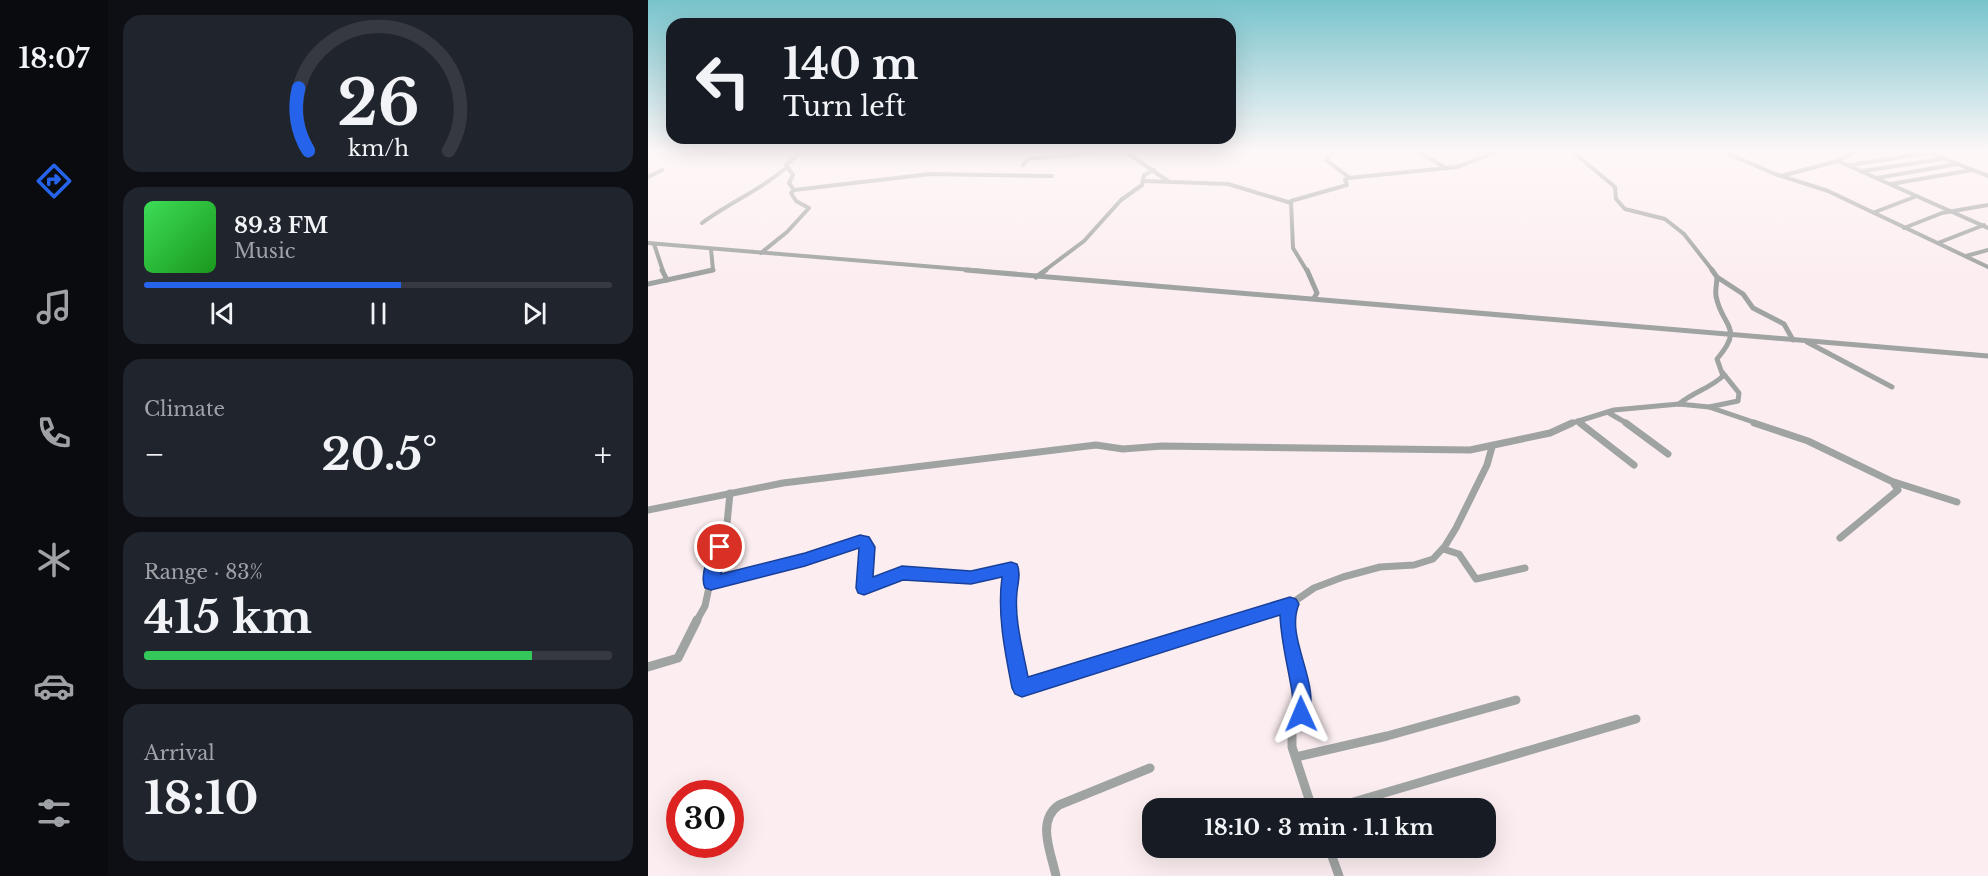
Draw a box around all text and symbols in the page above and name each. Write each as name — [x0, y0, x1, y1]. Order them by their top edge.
text: 140 m — [783, 38, 919, 90]
text: 18:07 — [19, 42, 89, 75]
icon: left — [684, 42, 762, 120]
text: 26 — [337, 64, 419, 142]
text: Turn left — [783, 90, 906, 123]
text: km/h — [348, 135, 409, 162]
icon: directions — [33, 160, 75, 202]
text: 89.3 FM — [234, 212, 328, 239]
text: Music — [234, 239, 295, 263]
icon: music — [33, 286, 75, 328]
icon: previous — [206, 297, 239, 330]
icon: pause — [362, 297, 395, 330]
icon: next — [518, 297, 551, 330]
text: Climate — [144, 397, 225, 421]
icon: phone — [33, 412, 75, 454]
text: 20.5° — [321, 426, 437, 482]
text: − — [144, 434, 165, 475]
text: + — [594, 434, 612, 475]
pin — [694, 521, 745, 572]
icon: arrive — [703, 530, 736, 563]
icon: climate — [33, 539, 75, 581]
text: Range · 83% — [144, 560, 263, 584]
text: 415 km — [144, 589, 312, 645]
icon: car — [33, 665, 75, 707]
position arrow — [1269, 682, 1333, 746]
text: Arrival — [144, 741, 215, 765]
text: 18:10 — [144, 770, 259, 826]
speed limit sign: 30 — [666, 780, 744, 858]
icon: filters — [33, 792, 75, 834]
text: 18:10 · 3 min · 1.1 km — [1204, 814, 1434, 841]

